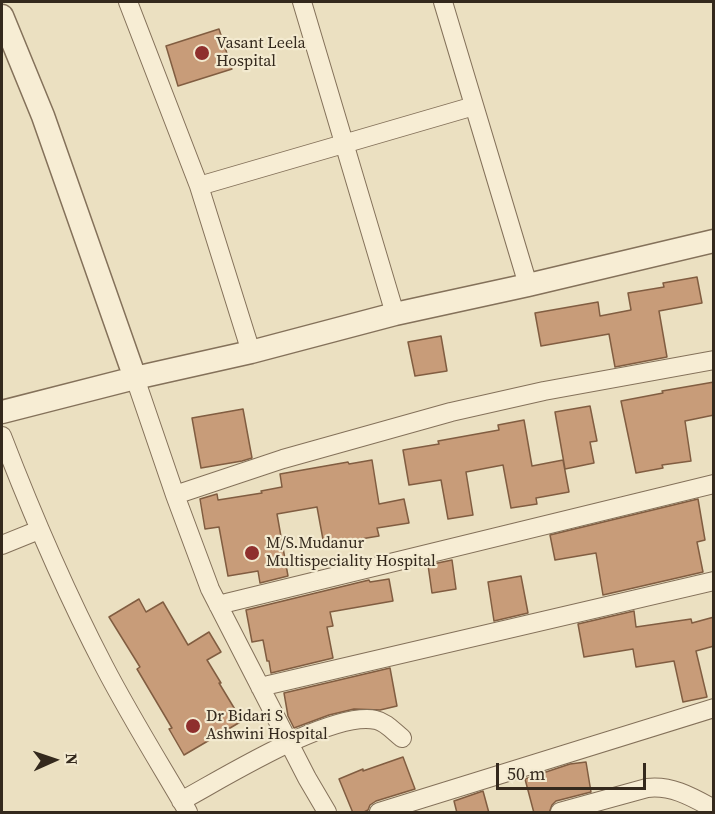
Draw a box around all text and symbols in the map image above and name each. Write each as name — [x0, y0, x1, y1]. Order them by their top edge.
place label: Vasant Leela Hospital — [216, 34, 306, 72]
marker: Vasant Leela Hospital — [193, 44, 211, 62]
place label: M/S.Mudanur Multispeciality Hospital — [266, 534, 436, 572]
marker: M/S.Mudanur Multispeciality Hospital — [243, 544, 261, 562]
place label: Dr Bidari S Ashwini Hospital — [206, 707, 328, 745]
marker: Dr Bidari S Ashwini Hospital — [184, 717, 202, 735]
north arrow — [24, 730, 84, 790]
scale bar — [499, 751, 649, 789]
text: N — [61, 753, 83, 765]
text: 50 m — [507, 761, 545, 786]

